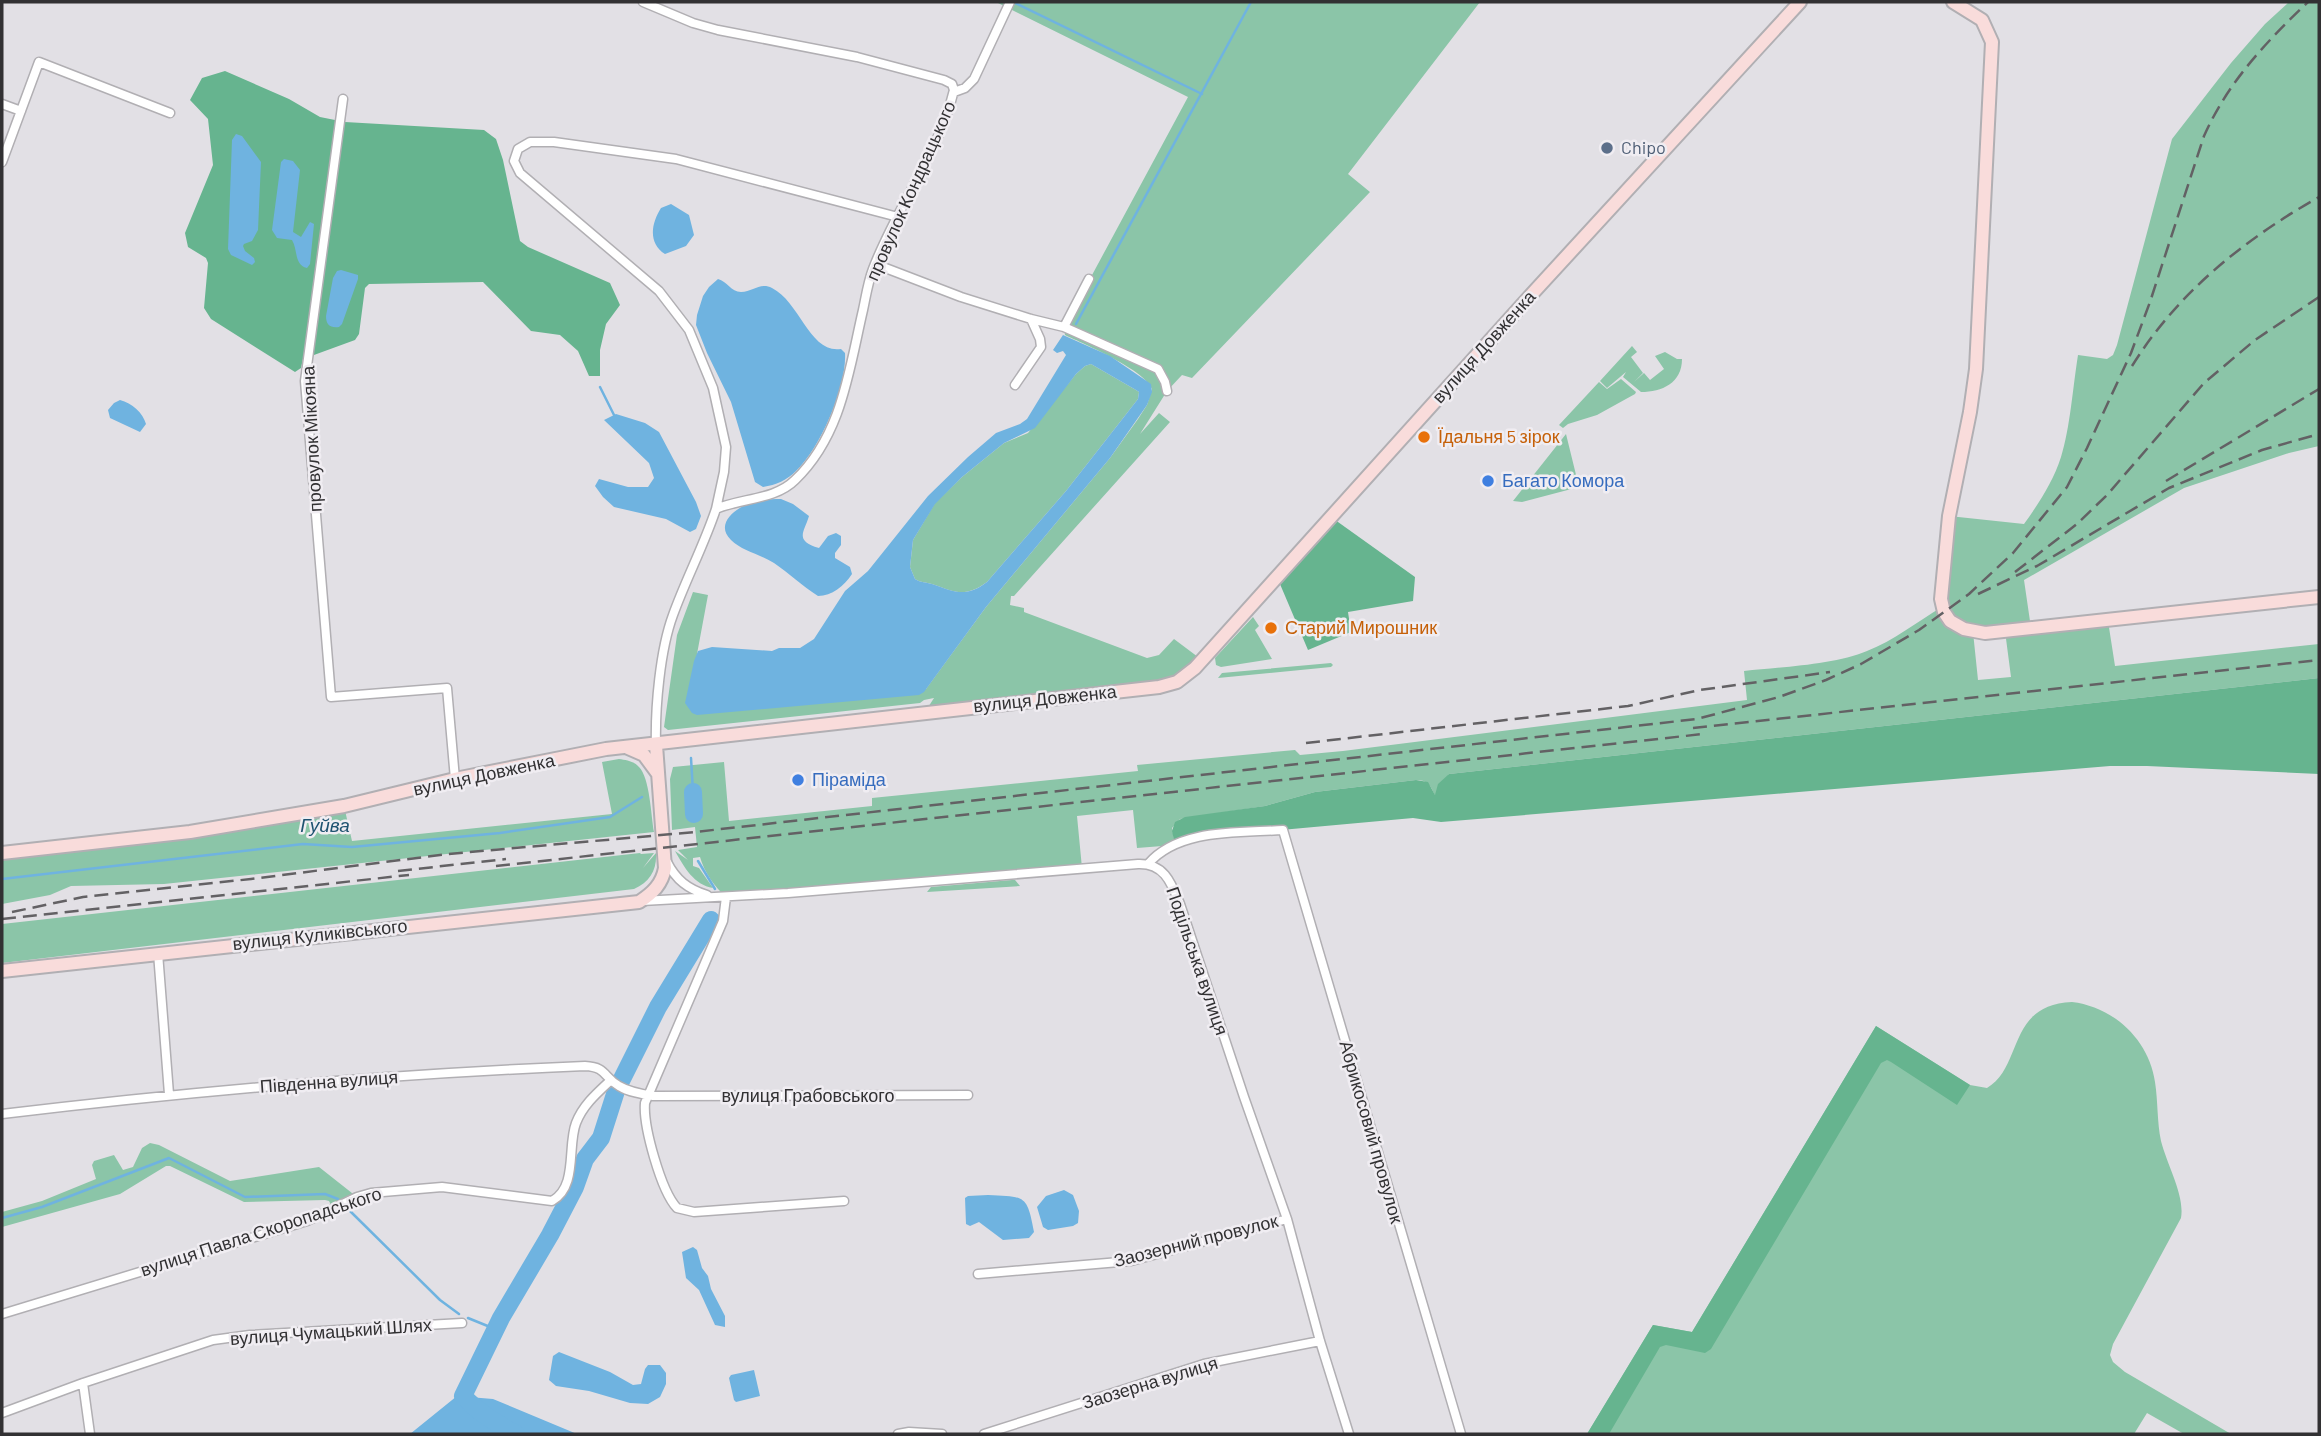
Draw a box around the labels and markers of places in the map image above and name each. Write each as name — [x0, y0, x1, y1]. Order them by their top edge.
place label: Chipo — [1621, 136, 1666, 158]
marker: Chipo — [1599, 140, 1615, 156]
place label: Їдальня 5 зірок — [1438, 425, 1560, 447]
marker: Їдальня 5 зірок — [1416, 429, 1432, 445]
place label: Багато Комора — [1502, 469, 1625, 491]
marker: Багато Комора — [1480, 473, 1496, 489]
place label: Старий Мирошник — [1285, 616, 1437, 638]
marker: Старий Мирошник — [1263, 620, 1279, 636]
place label: Піраміда — [812, 768, 887, 790]
marker: Піраміда — [790, 772, 806, 788]

